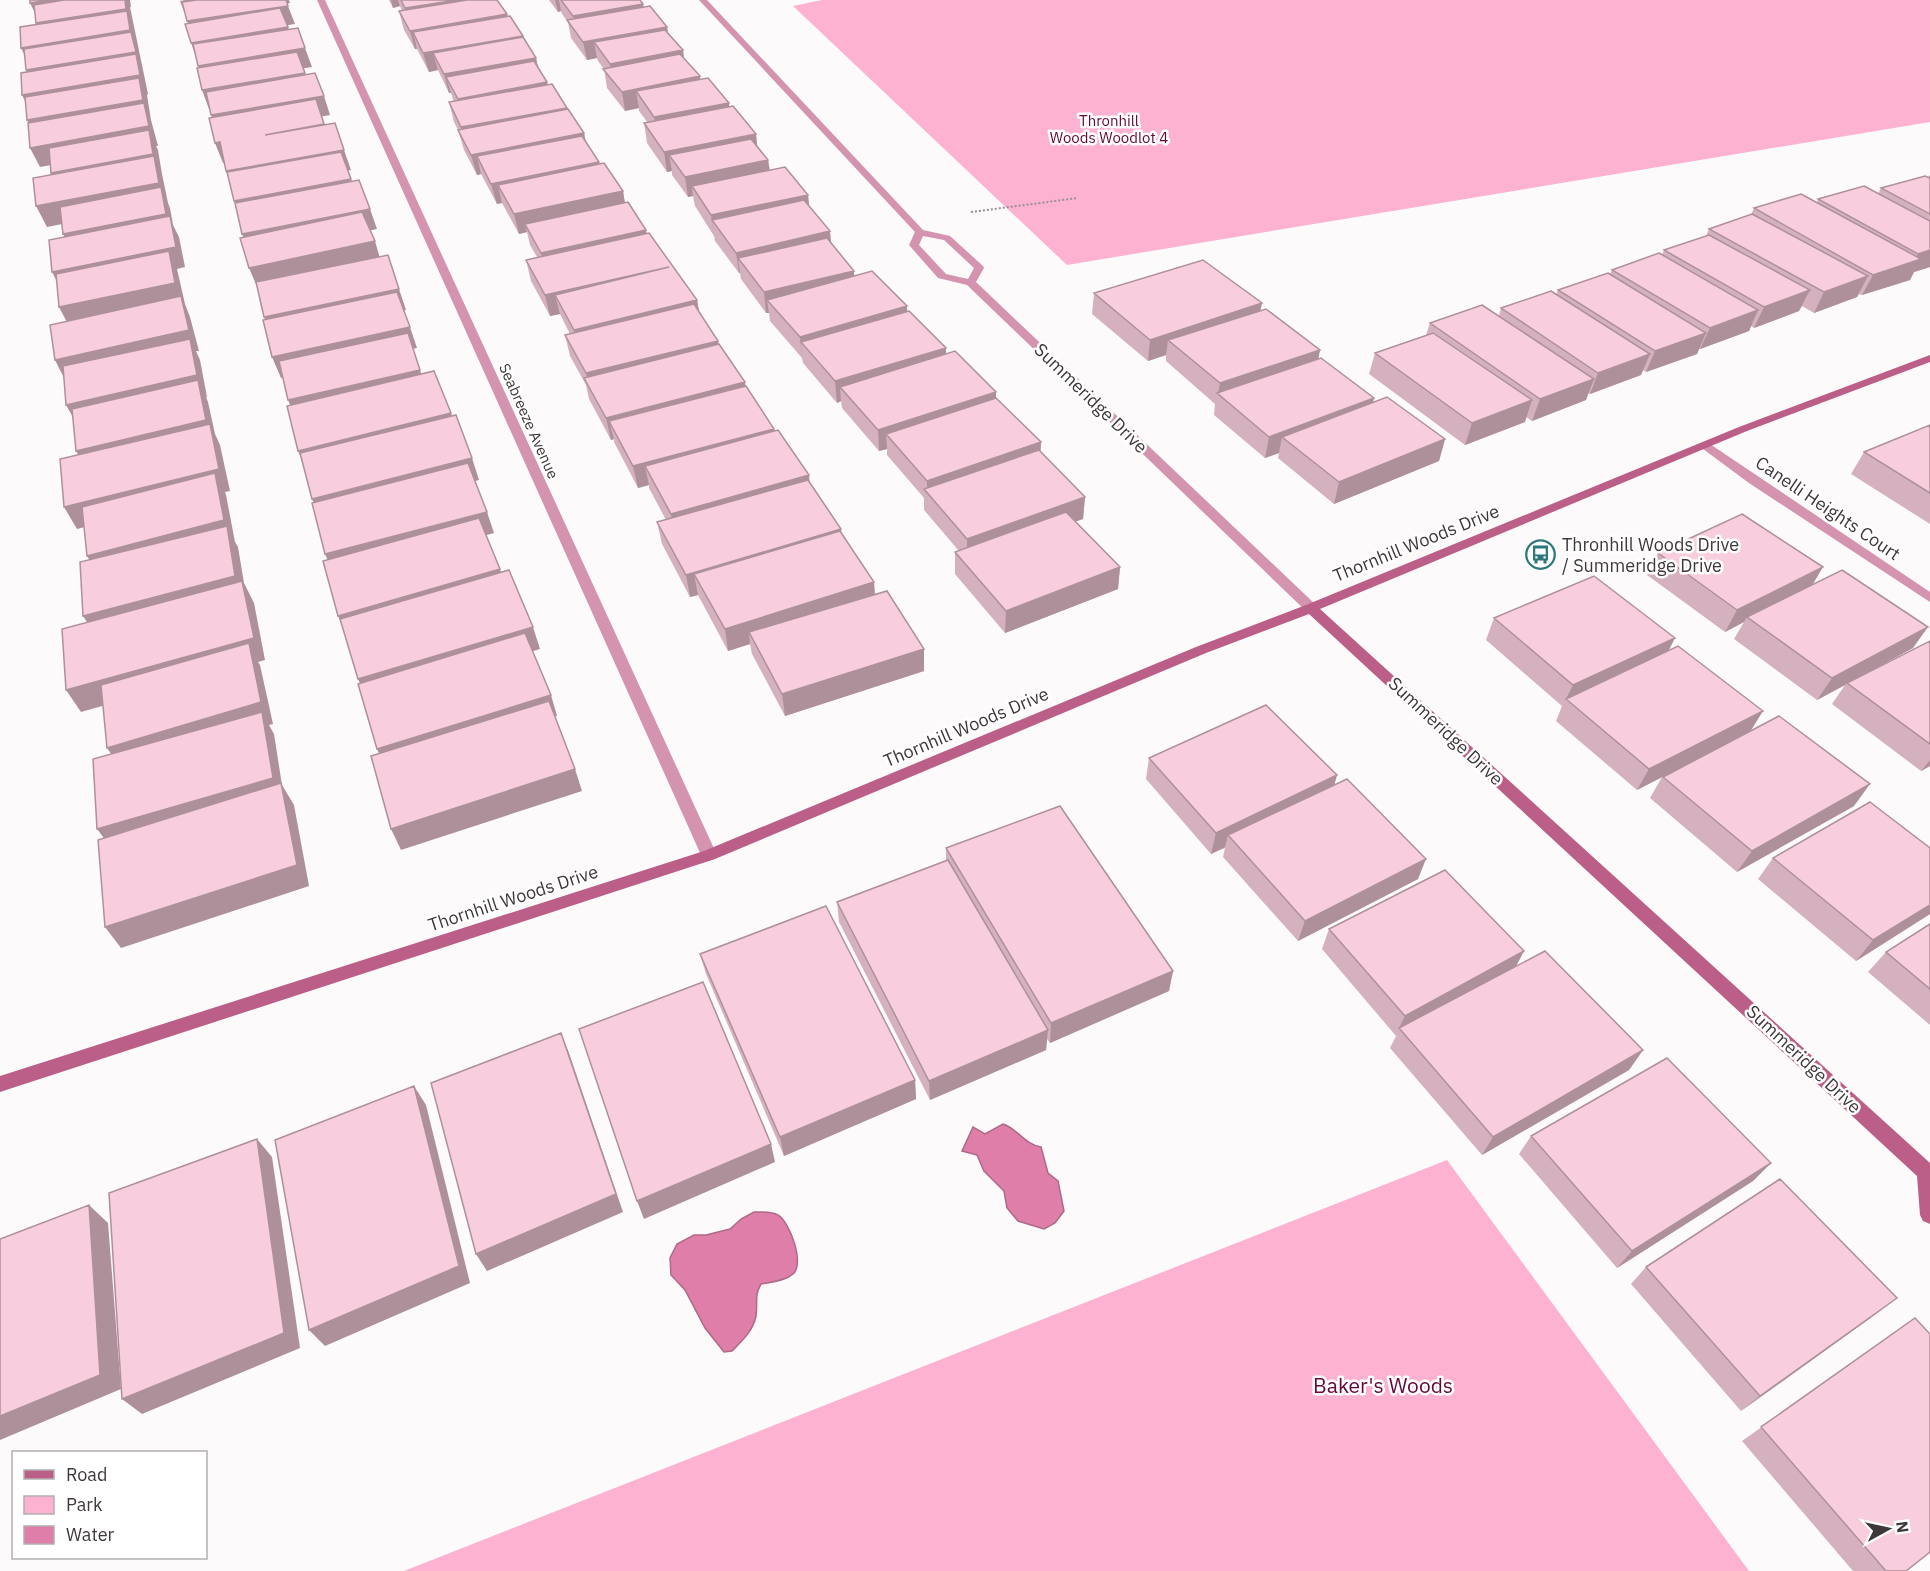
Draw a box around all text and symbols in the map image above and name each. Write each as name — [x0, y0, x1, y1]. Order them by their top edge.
park label: Thronhill Woods Woodlot 4 — [1050, 111, 1168, 147]
street label: Summeridge Drive — [1029, 338, 1153, 458]
street label: Seabreeze Avenue — [495, 360, 563, 482]
street label: Canelli Heights Court — [1751, 451, 1905, 565]
street label: Thornhill Woods Drive — [1330, 499, 1503, 587]
place label: Thronhill Woods Drive / Summeridge Drive — [1562, 533, 1739, 577]
bus stop icon: Thronhill Woods Drive / Summeridge Drive — [1525, 538, 1557, 570]
street label: Summeridge Drive — [1384, 672, 1508, 790]
street label: Thornhill Woods Drive — [880, 682, 1052, 772]
street label: Thornhill Woods Drive — [425, 860, 601, 936]
street label: Summeridge Drive — [1742, 1000, 1866, 1118]
park label: Baker's Woods — [1313, 1371, 1453, 1399]
legend — [12, 1451, 207, 1559]
text: Road — [66, 1463, 107, 1486]
text: Park — [66, 1493, 103, 1516]
north arrow — [1858, 1499, 1918, 1559]
text: N — [1892, 1520, 1914, 1534]
text: Water — [66, 1523, 115, 1546]

